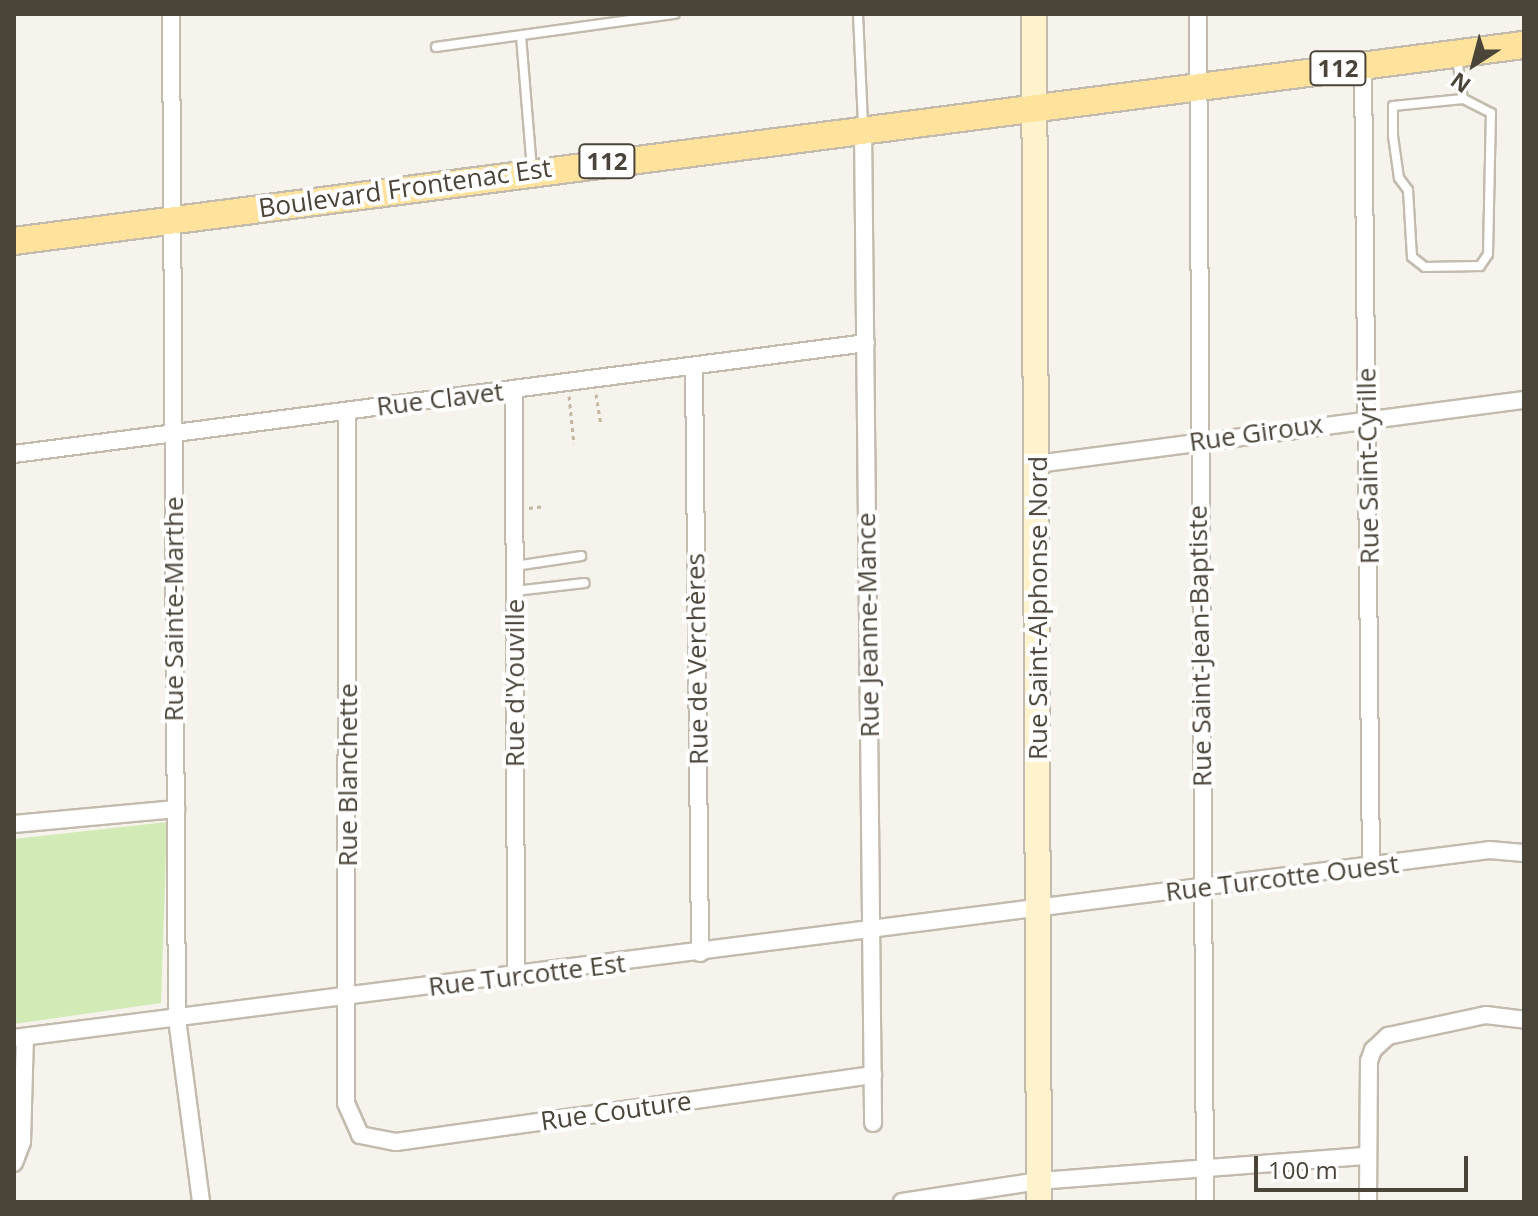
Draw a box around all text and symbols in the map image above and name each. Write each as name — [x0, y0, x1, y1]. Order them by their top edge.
north arrow — [1434, 24, 1514, 104]
road number: 112 — [1308, 48, 1368, 88]
text: N — [1444, 66, 1476, 101]
road number: 112 — [577, 141, 637, 181]
street label: Boulevard Frontenac Est — [257, 152, 553, 224]
street label: Rue Saint-Cyrille — [1351, 367, 1385, 565]
street label: Rue Clavet — [375, 376, 505, 422]
street label: Rue Giroux — [1187, 408, 1325, 458]
street label: Rue Saint-Alphonse Nord — [1022, 456, 1054, 760]
street label: Rue Sainte-Marthe — [158, 496, 190, 722]
street label: Rue Saint-Jean-Baptiste — [1182, 505, 1218, 787]
street label: Rue Jeanne-Mance — [850, 512, 886, 738]
street label: Rue de Verchères — [680, 553, 714, 765]
street label: Rue d'Youville — [499, 599, 531, 767]
street label: Rue Blanchette — [332, 683, 364, 867]
street label: Rue Turcotte Ouest — [1164, 848, 1400, 908]
street label: Rue Turcotte Est — [427, 947, 627, 1003]
street label: Rue Couture — [539, 1085, 693, 1137]
scale bar — [1258, 1140, 1472, 1190]
text: 100 m — [1268, 1153, 1338, 1186]

